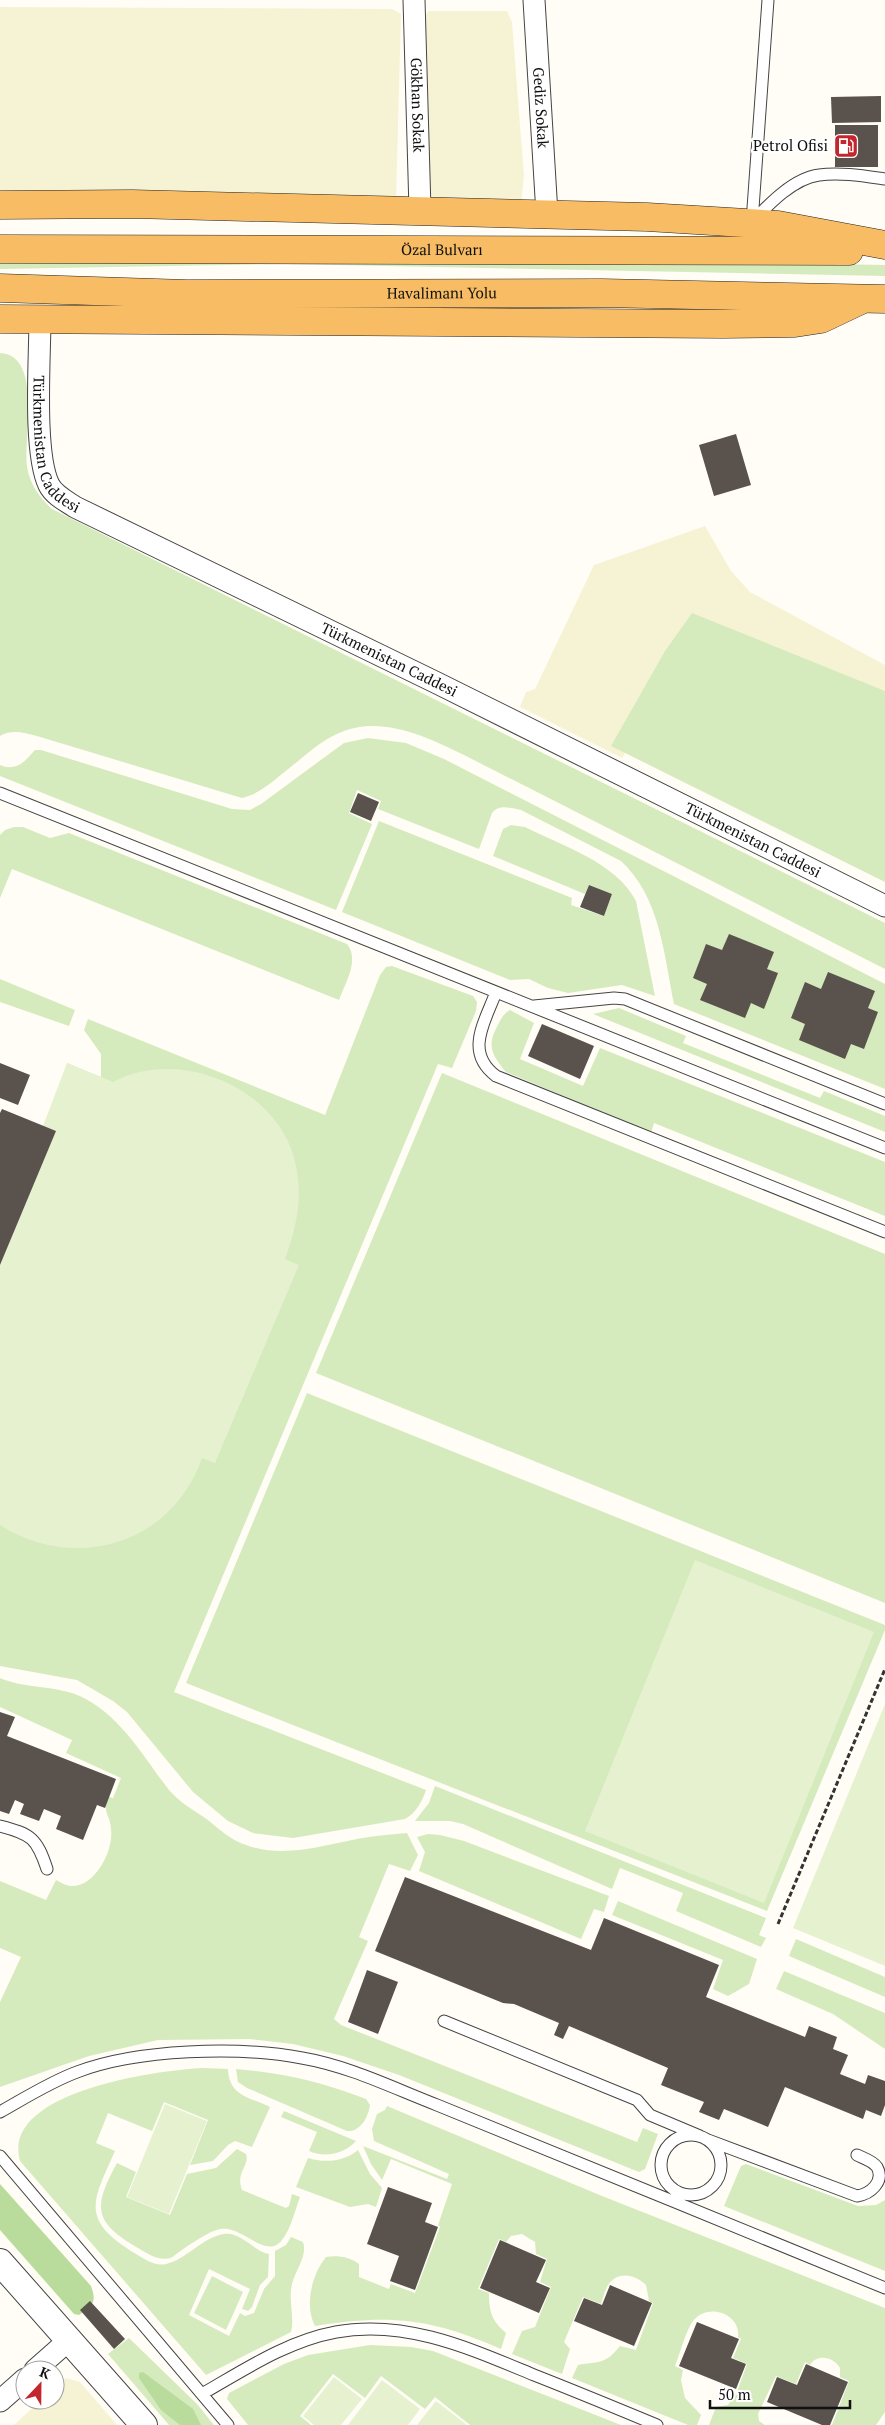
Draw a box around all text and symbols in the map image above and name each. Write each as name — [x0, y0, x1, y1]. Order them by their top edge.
street label: Gökhan Sokak — [407, 57, 429, 153]
street label: Gediz Sokak — [529, 67, 554, 149]
fuel station icon: Petrol Ofisi — [833, 133, 859, 159]
place label: Petrol Ofisi — [753, 135, 828, 155]
street label: Özal Bulvarı — [401, 239, 483, 259]
street label: Havalimanı Yolu — [387, 282, 497, 303]
street label: Türkmenistan Caddesi — [29, 375, 84, 517]
street label: Türkmenistan Caddesi — [318, 617, 461, 701]
street label: Türkmenistan Caddesi — [682, 797, 825, 882]
north arrow — [15, 2360, 65, 2410]
text: K — [37, 2362, 53, 2383]
scale bar — [710, 2378, 850, 2410]
text: 50 m — [718, 2384, 751, 2404]

